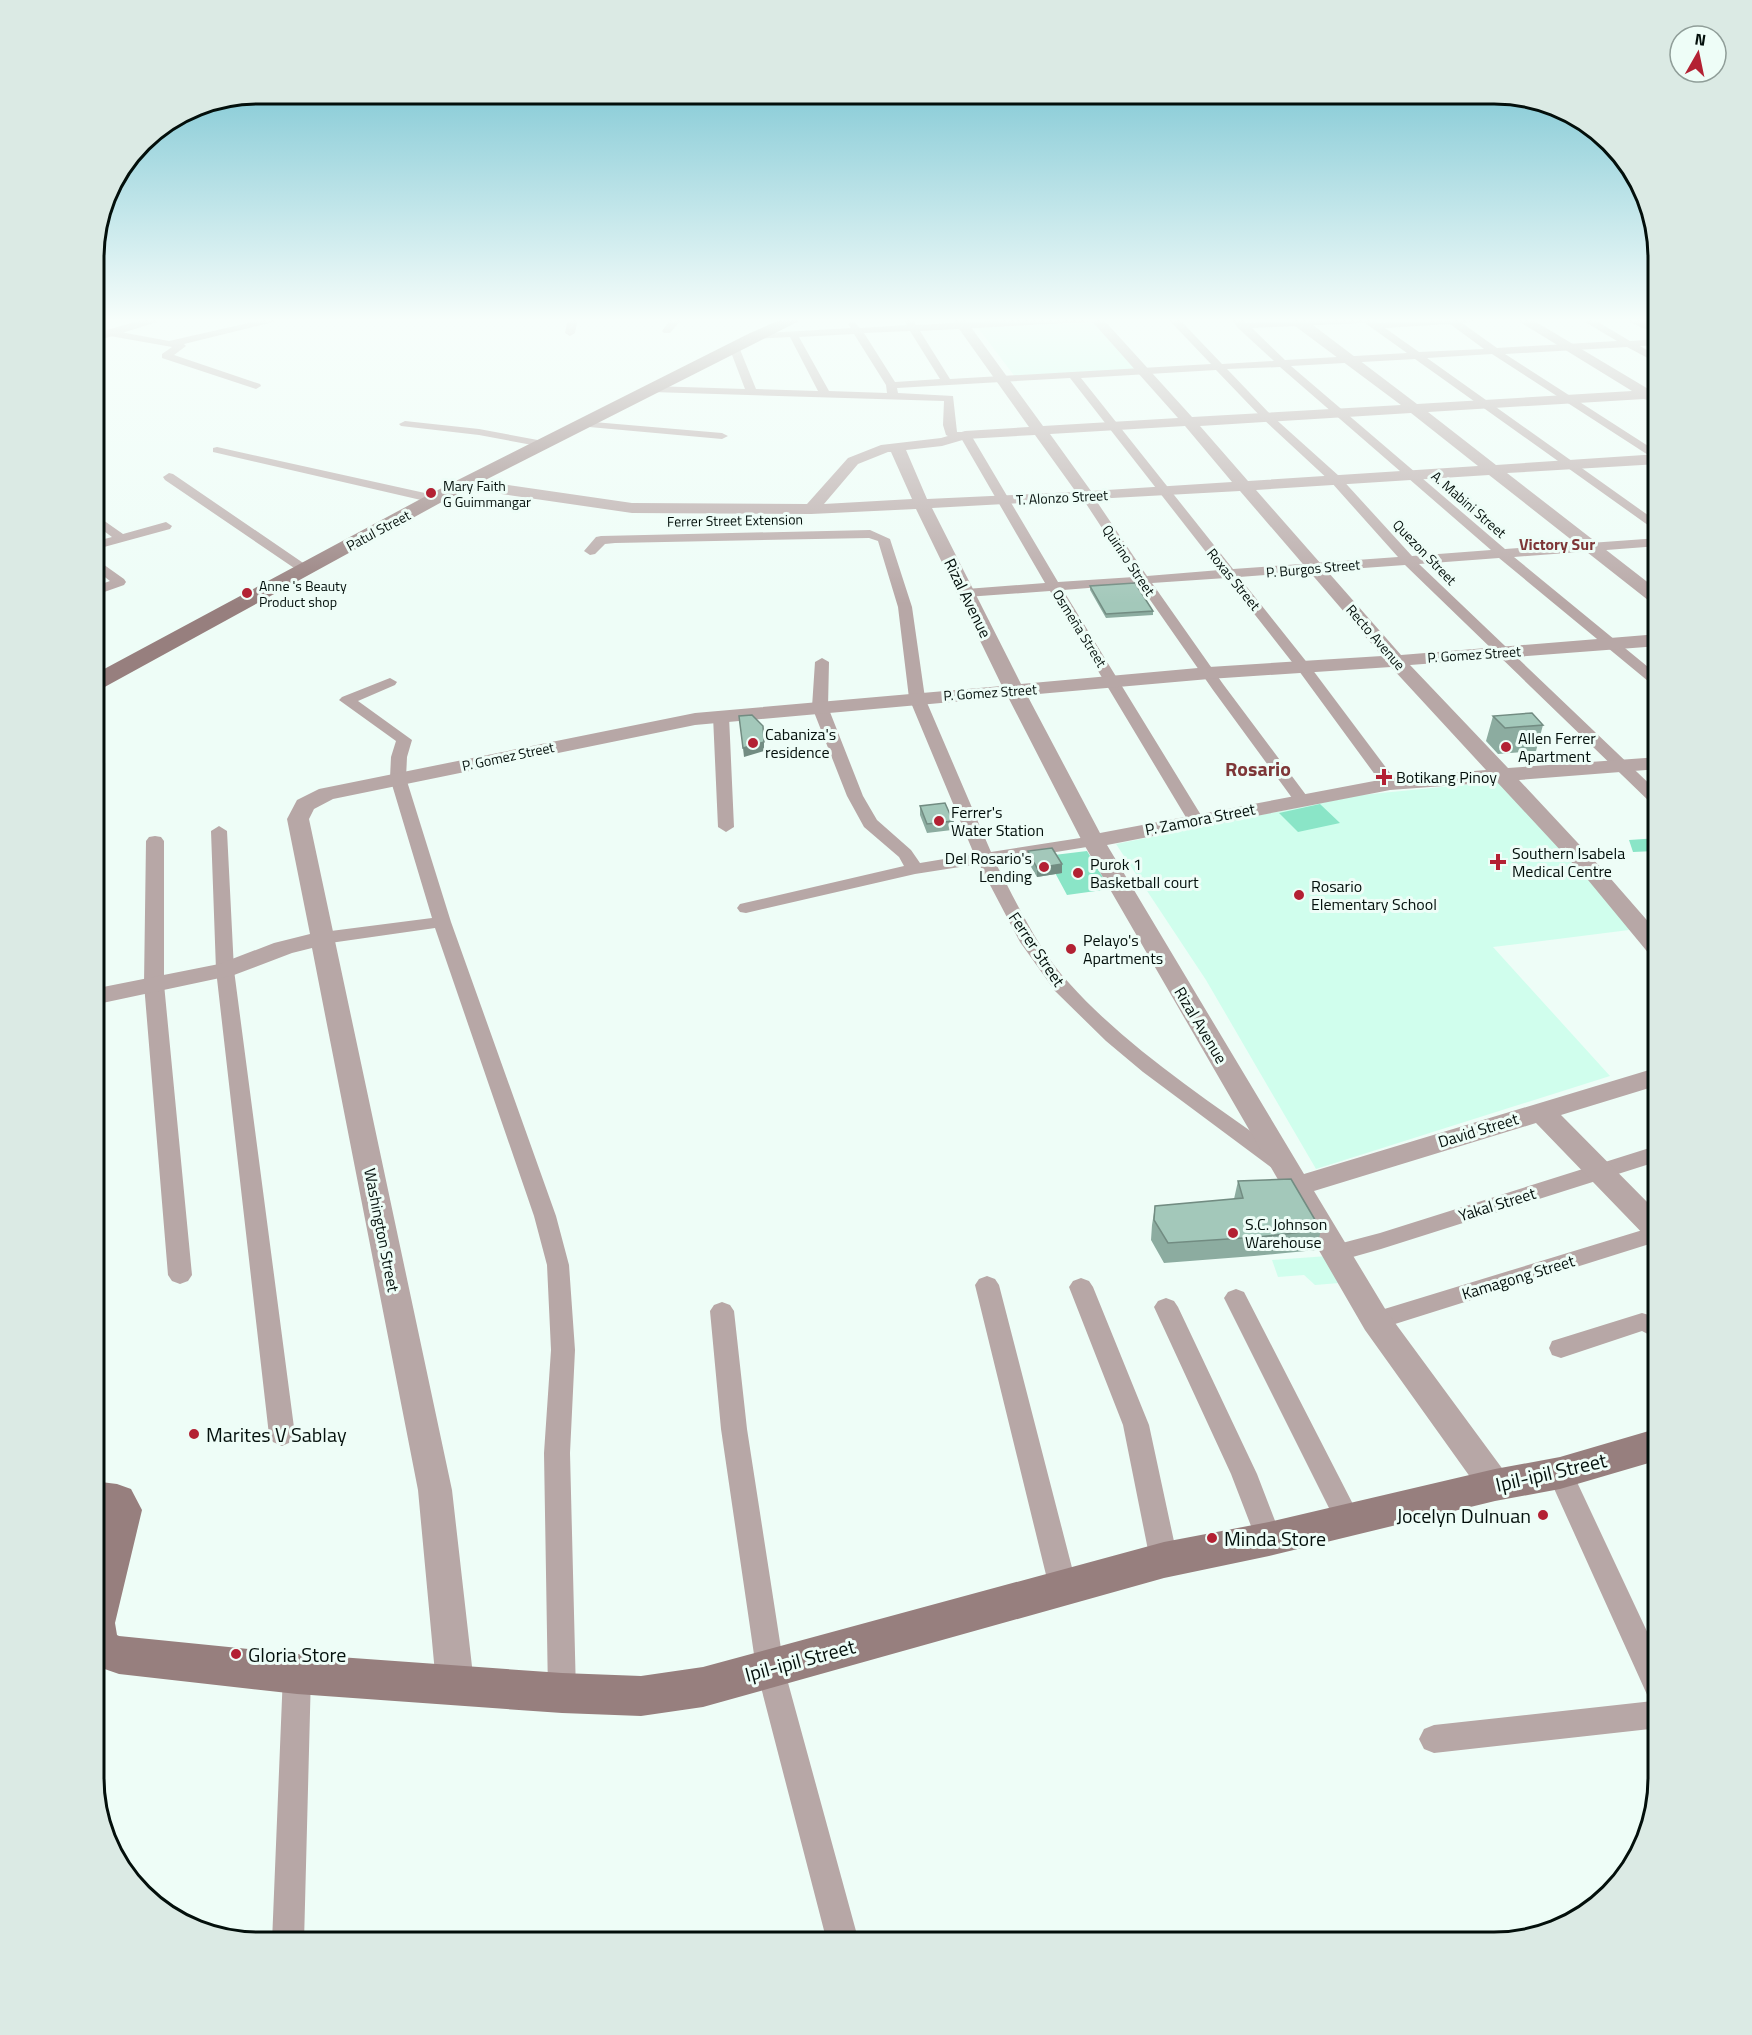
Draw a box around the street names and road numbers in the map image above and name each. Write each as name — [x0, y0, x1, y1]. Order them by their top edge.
street label: A. Mabini Street — [1427, 465, 1511, 543]
street label: T. Alonzo Street — [1016, 484, 1109, 510]
street label: Patul Street — [342, 504, 414, 556]
street label: Ferrer Street Extension — [667, 508, 803, 532]
street label: Quezon Street — [1388, 514, 1462, 590]
street label: Quirino Street — [1097, 520, 1161, 600]
street label: Roxas Street — [1202, 543, 1266, 615]
street label: P. Burgos Street — [1265, 553, 1361, 583]
street label: Rizal Avenue — [938, 554, 998, 642]
street label: Osmeña Street — [1048, 585, 1112, 671]
street label: Recto Avenue — [1342, 600, 1410, 674]
street label: P. Gomez Street — [1427, 640, 1522, 668]
street label: P. Gomez Street — [943, 678, 1038, 706]
street label: P. Gomez Street — [460, 736, 556, 776]
street label: P. Zamora Street — [1143, 796, 1258, 841]
street label: Ferrer Street — [1003, 907, 1071, 991]
street label: Rizal Avenue — [1169, 982, 1233, 1068]
street label: David Street — [1435, 1106, 1521, 1154]
street label: Washington Street — [358, 1166, 406, 1294]
street label: Yakal Street — [1455, 1181, 1539, 1227]
street label: Kamagong Street — [1459, 1248, 1578, 1306]
street label: Ipil-ipil Street — [1492, 1444, 1610, 1500]
street label: Ipil-ipil Street — [741, 1630, 859, 1690]

